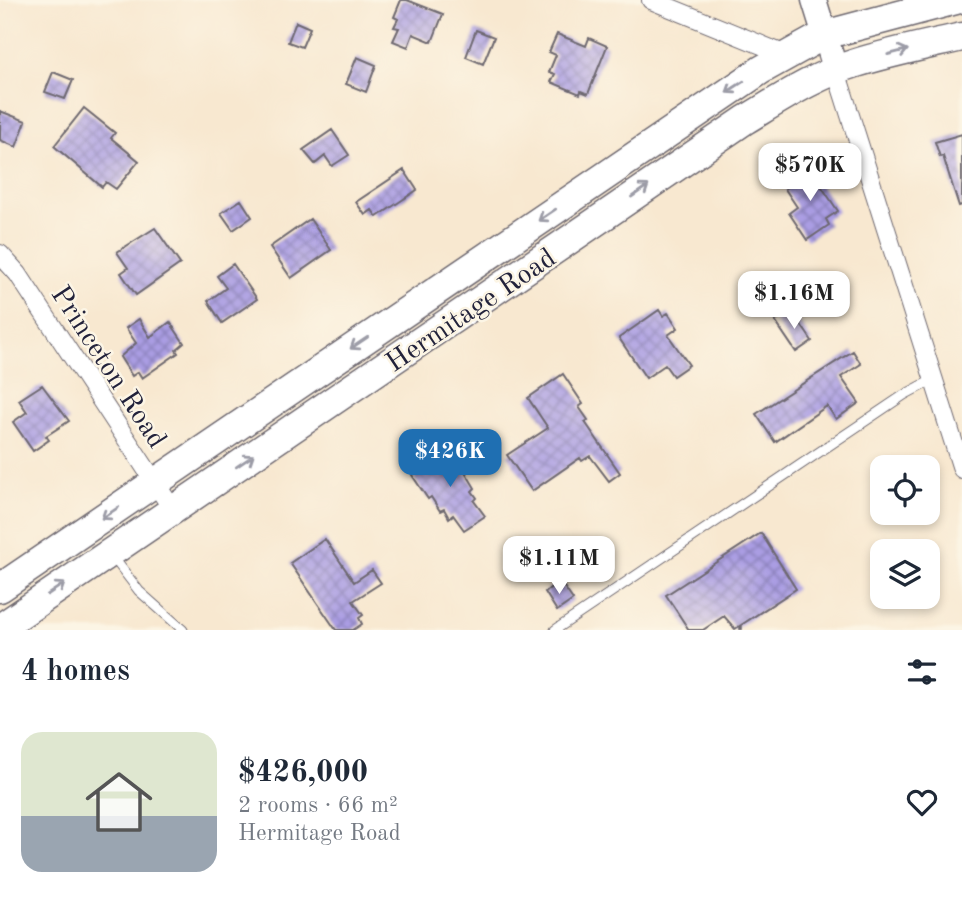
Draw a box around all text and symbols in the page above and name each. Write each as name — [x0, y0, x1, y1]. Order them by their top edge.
one-way arrow — [886, 45, 909, 58]
one-way arrow — [726, 80, 745, 94]
pin: $570K — [761, 144, 859, 203]
text: $570K — [774, 154, 846, 177]
one-way arrow — [630, 184, 649, 198]
one-way arrow — [537, 208, 557, 222]
street label: Hermitage Road — [382, 244, 562, 378]
pin: $1.16M — [737, 272, 851, 331]
street label: Princeton Road — [45, 281, 170, 454]
text: $1.16M — [754, 282, 834, 305]
one-way arrow — [350, 336, 369, 350]
pin: $426K — [401, 430, 499, 489]
text: $426K — [414, 440, 486, 463]
one-way arrow — [234, 454, 254, 468]
map controls — [870, 455, 940, 609]
button: locate — [870, 455, 940, 525]
one-way arrow — [101, 506, 120, 520]
pin: $1.11M — [502, 536, 616, 596]
button: layers — [870, 539, 940, 609]
text: $1.11M — [519, 547, 599, 570]
one-way arrow — [46, 582, 66, 596]
icon: filters — [903, 653, 941, 691]
text: 4 homes — [21, 657, 130, 687]
text: $426,000 — [238, 758, 368, 788]
icon: home — [77, 760, 161, 844]
icon: heart — [903, 783, 941, 821]
text: 2 rooms · 66 m² — [238, 794, 398, 817]
text: Hermitage Road — [238, 822, 401, 845]

